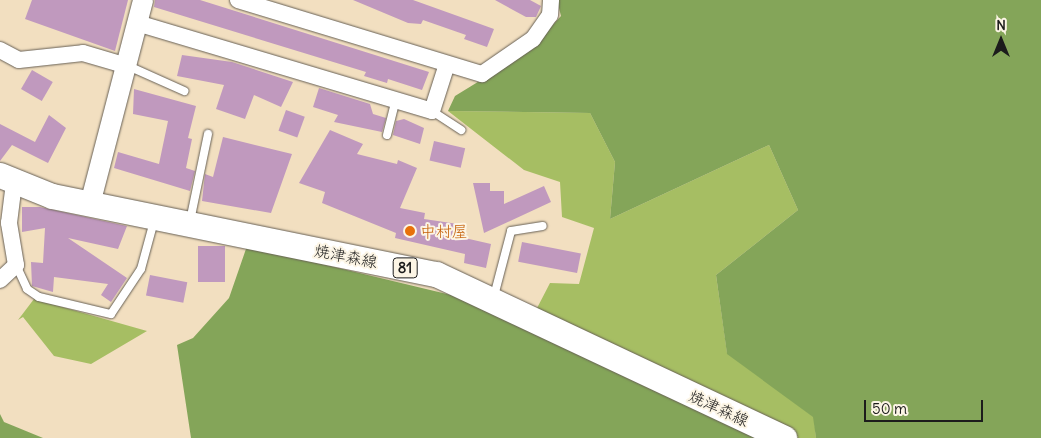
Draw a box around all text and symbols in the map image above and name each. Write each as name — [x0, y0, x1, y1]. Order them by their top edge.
north arrow — [976, 15, 1026, 65]
text: N — [996, 16, 1006, 34]
place label: 中村屋 — [420, 221, 468, 241]
marker: 中村屋 — [404, 225, 416, 237]
street label: 焼津森線 — [313, 240, 379, 272]
road number: 81 — [392, 256, 418, 280]
street label: 焼津森線 — [686, 386, 752, 430]
scale bar — [866, 390, 985, 422]
text: 50 m — [872, 399, 907, 418]

